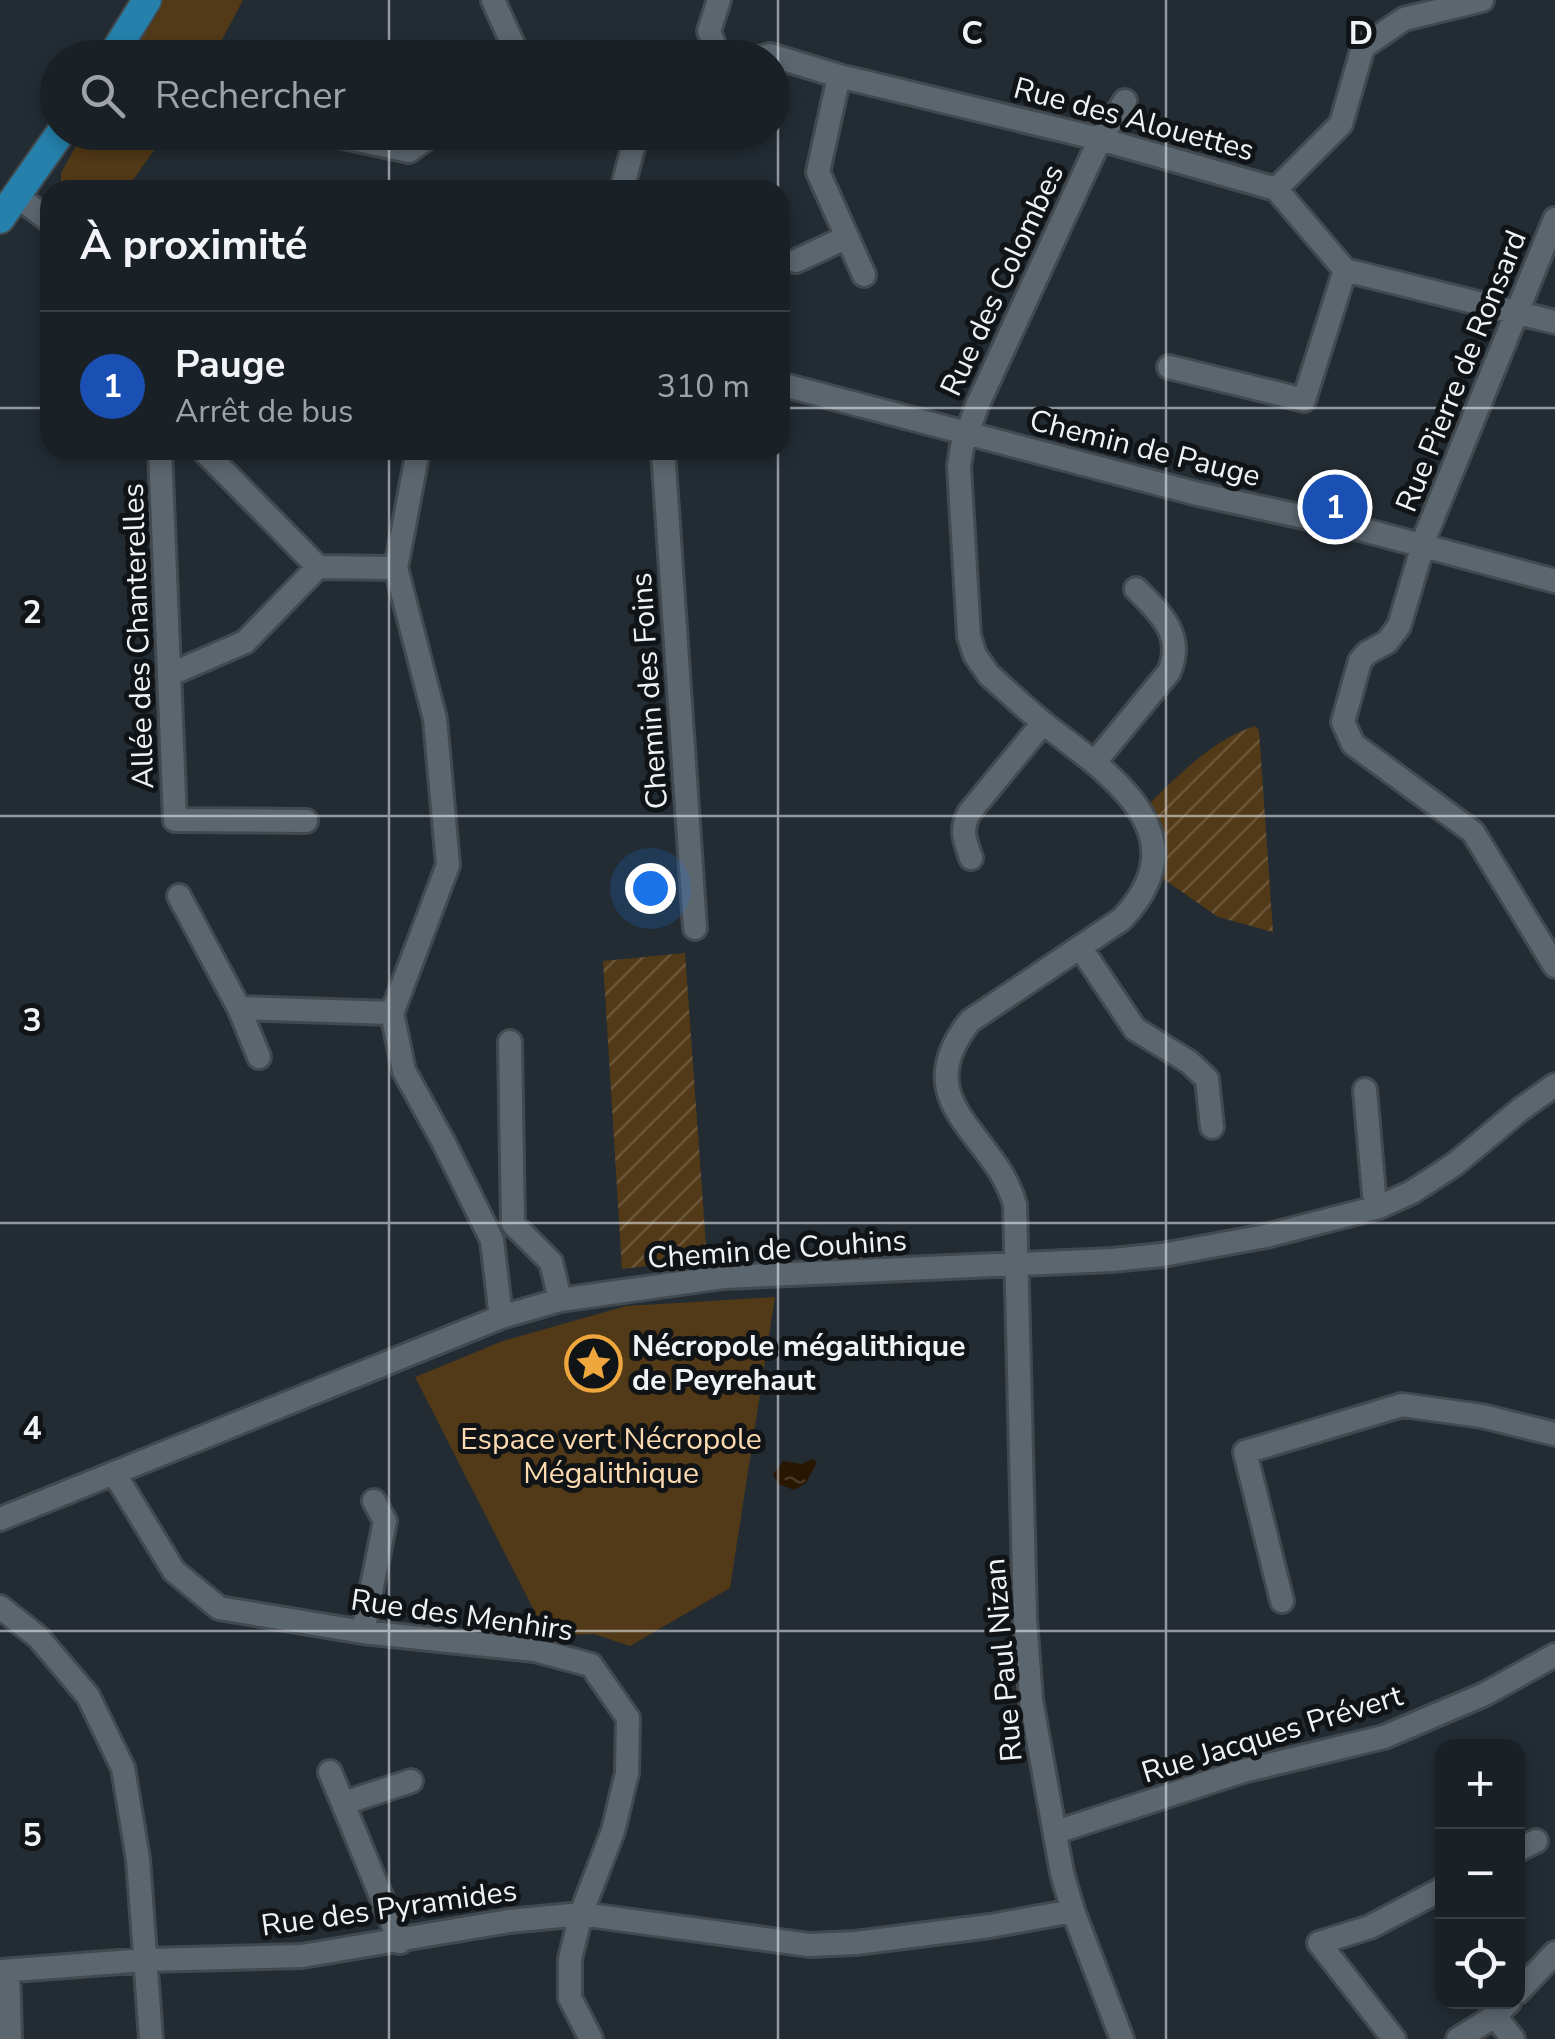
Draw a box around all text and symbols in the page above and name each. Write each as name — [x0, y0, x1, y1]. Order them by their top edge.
text: C — [961, 12, 983, 55]
text: D — [1349, 12, 1373, 55]
search box — [40, 40, 790, 150]
icon: search — [75, 68, 130, 123]
street label: Rue des Alouettes — [1009, 68, 1259, 171]
text: Rechercher — [155, 70, 346, 121]
street label: Rue des Colombes — [931, 158, 1074, 403]
text: À proximité — [80, 217, 307, 274]
street label: Rue Pierre de Ronsard — [1386, 224, 1537, 518]
text: Pauge — [175, 339, 285, 390]
text: 1 — [103, 365, 122, 408]
text: 310 m — [657, 365, 750, 408]
text: Arrêt de bus — [175, 390, 353, 433]
street label: Chemin de Pauge — [1025, 400, 1264, 497]
pin: 1 — [1302, 470, 1368, 544]
street label: Allée des Chanterelles — [113, 483, 164, 789]
street label: Chemin des Foins — [621, 571, 678, 811]
text: 2 — [22, 591, 42, 634]
your location — [625, 863, 676, 914]
text: 3 — [22, 999, 42, 1042]
street label: Chemin de Couhins — [646, 1220, 908, 1279]
place label: Nécropole mégalithique de Peyrehaut — [632, 1326, 965, 1401]
place icon: Nécropole mégalithique de Peyrehaut — [563, 1333, 623, 1393]
text: 4 — [22, 1407, 42, 1450]
park label: Espace vert Nécropole Mégalithique — [460, 1419, 762, 1494]
street label: Rue Paul Nizan — [974, 1557, 1033, 1763]
street label: Rue des Menhirs — [348, 1580, 576, 1651]
street label: Rue Jacques Prévert — [1137, 1675, 1408, 1794]
map controls — [1435, 1739, 1525, 2009]
button: + — [1435, 1739, 1525, 1829]
text: 5 — [22, 1814, 42, 1857]
button: − — [1435, 1829, 1525, 1919]
street label: Rue des Pyramides — [259, 1870, 519, 1947]
button: locate — [1435, 1919, 1525, 2009]

